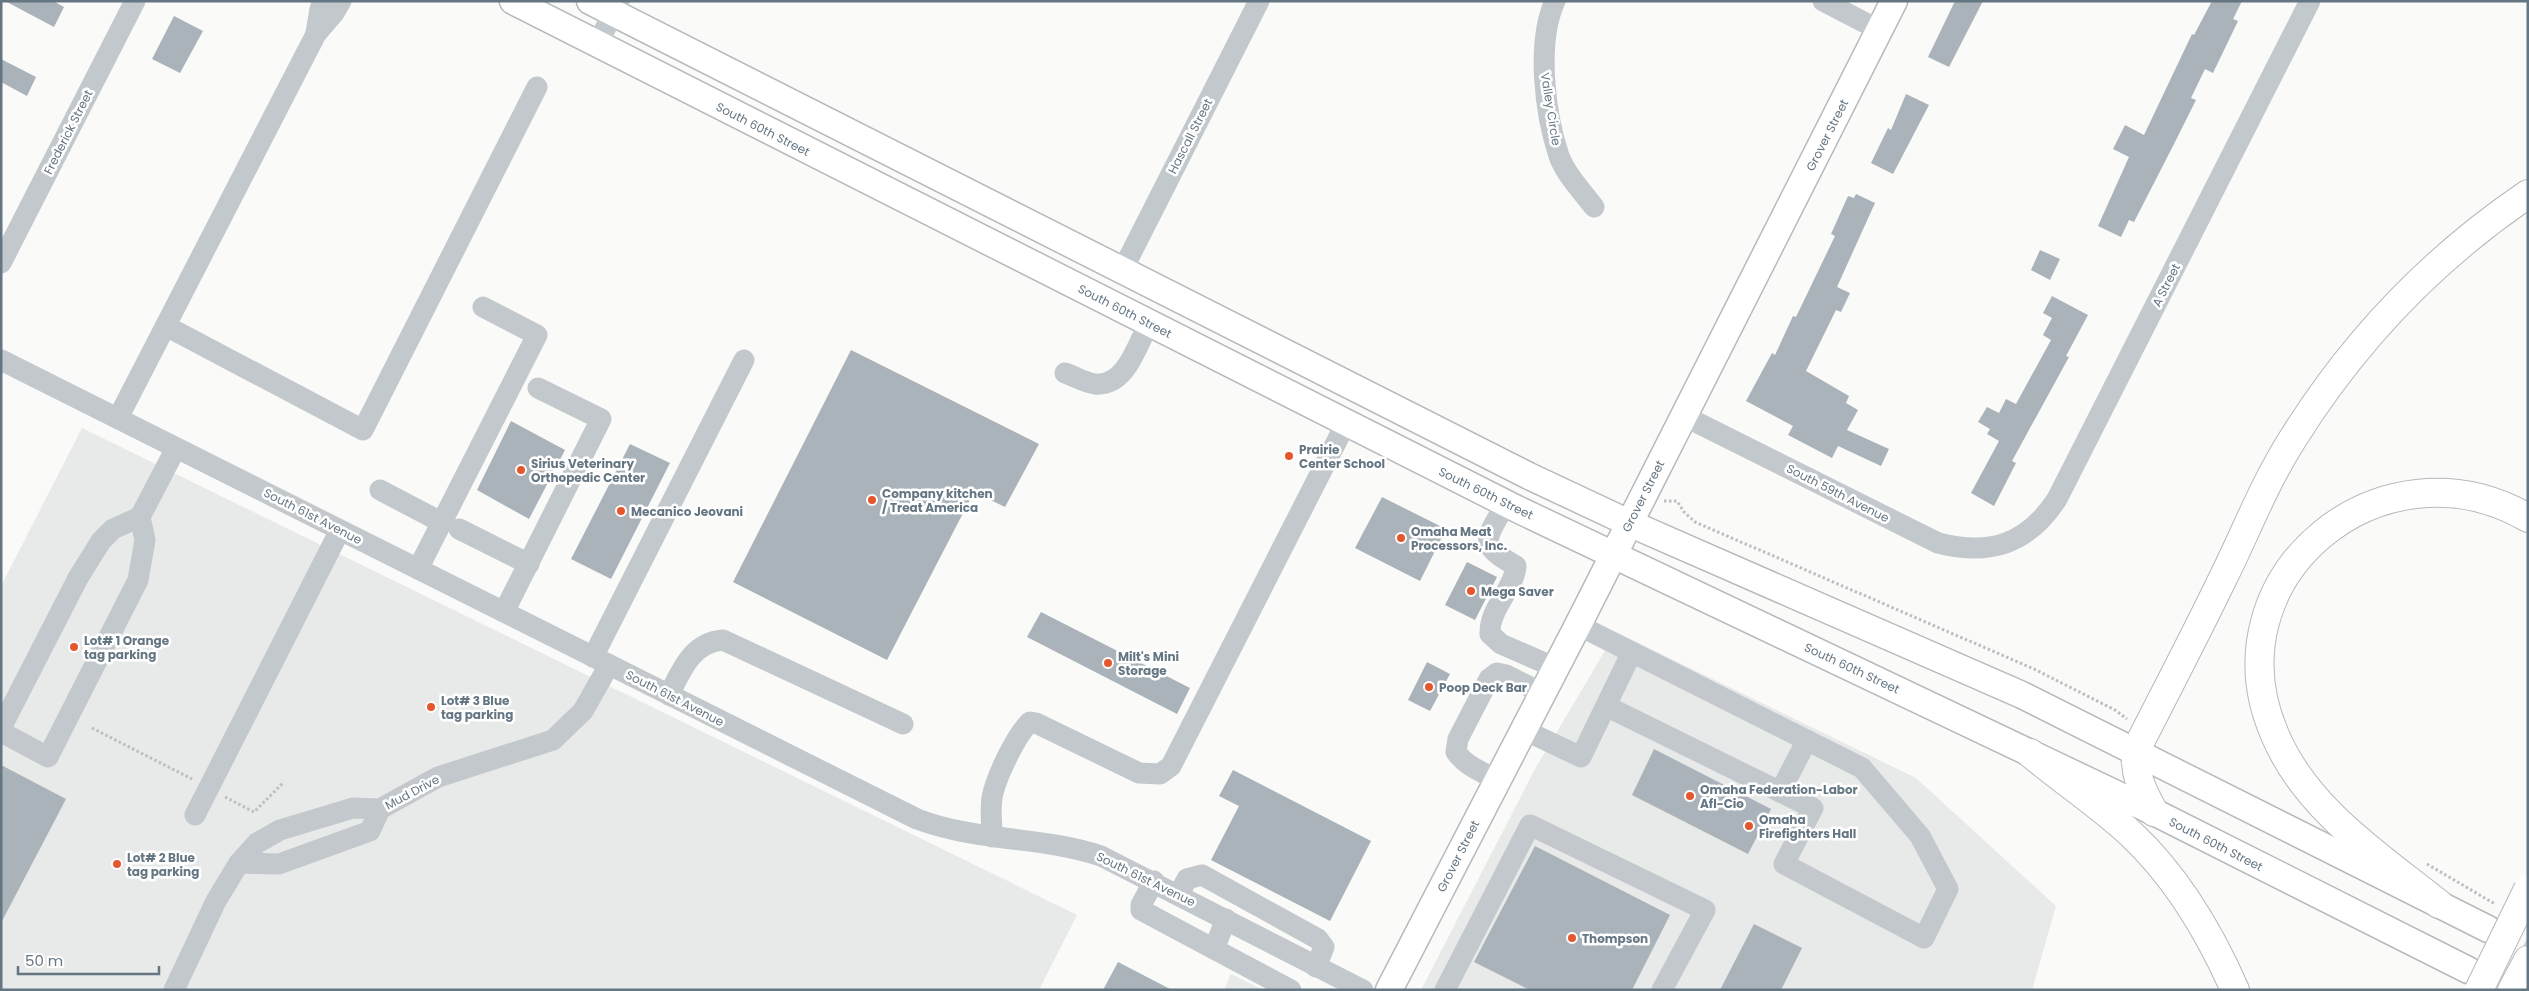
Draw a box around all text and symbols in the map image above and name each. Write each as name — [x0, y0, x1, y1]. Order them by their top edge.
street label: Valley Circle — [1537, 71, 1565, 147]
street label: Frederick Street — [39, 87, 97, 177]
street label: Hascall Street — [1164, 95, 1216, 177]
street label: Grover Street — [1802, 96, 1852, 174]
street label: South 60th Street — [713, 98, 813, 160]
street label: A Street — [2148, 260, 2184, 310]
street label: South 60th Street — [1075, 280, 1175, 342]
place label: Prairie Center School — [1299, 441, 1385, 472]
marker: Prairie Center School — [1283, 450, 1295, 462]
place label: Sirius Veterinary Orthopedic Center — [531, 455, 645, 486]
street label: Grover Street — [1618, 457, 1668, 535]
street label: South 59th Avenue — [1784, 460, 1892, 526]
street label: South 60th Street — [1436, 463, 1536, 523]
marker: Sirius Veterinary Orthopedic Center — [515, 464, 527, 476]
street label: South 61st Avenue — [261, 484, 365, 548]
place label: Company kitchen / Treat America — [882, 485, 993, 516]
marker: Company kitchen / Treat America — [866, 494, 878, 506]
place label: Mecanico Jeovani — [631, 503, 743, 520]
marker: Mecanico Jeovani — [615, 505, 627, 517]
place label: Omaha Meat Processors, Inc. — [1411, 523, 1507, 554]
marker: Omaha Meat Processors, Inc. — [1395, 532, 1407, 544]
place label: Mega Saver — [1481, 583, 1554, 600]
marker: Mega Saver — [1465, 585, 1477, 597]
place label: Lot# 1 Orange tag parking — [84, 632, 170, 663]
street label: South 60th Street — [1802, 638, 1902, 698]
marker: Lot# 1 Orange tag parking — [68, 641, 80, 653]
place label: Milt's Mini Storage — [1118, 648, 1179, 679]
marker: Milt's Mini Storage — [1102, 657, 1114, 669]
street label: South 61st Avenue — [623, 666, 727, 730]
place label: Poop Deck Bar — [1439, 679, 1527, 696]
marker: Poop Deck Bar — [1423, 681, 1435, 693]
place label: Lot# 3 Blue tag parking — [441, 692, 513, 723]
marker: Lot# 3 Blue tag parking — [425, 701, 437, 713]
street label: Mud Drive — [382, 771, 442, 813]
place label: Omaha Federation-Labor Afl-Cio — [1700, 781, 1858, 812]
marker: Omaha Federation-Labor Afl-Cio — [1684, 790, 1696, 802]
place label: Omaha Firefighters Hall — [1759, 811, 1856, 842]
street label: South 60th Street — [2166, 813, 2266, 875]
street label: Grover Street — [1433, 817, 1483, 895]
marker: Omaha Firefighters Hall — [1743, 820, 1755, 832]
street label: South 61st Avenue — [1094, 848, 1198, 910]
place label: Lot# 2 Blue tag parking — [127, 849, 199, 880]
marker: Lot# 2 Blue tag parking — [111, 858, 123, 870]
place label: Thompson — [1582, 930, 1648, 947]
marker: Thompson — [1566, 932, 1578, 944]
scale bar — [18, 944, 159, 976]
text: 50 m — [25, 950, 63, 971]

